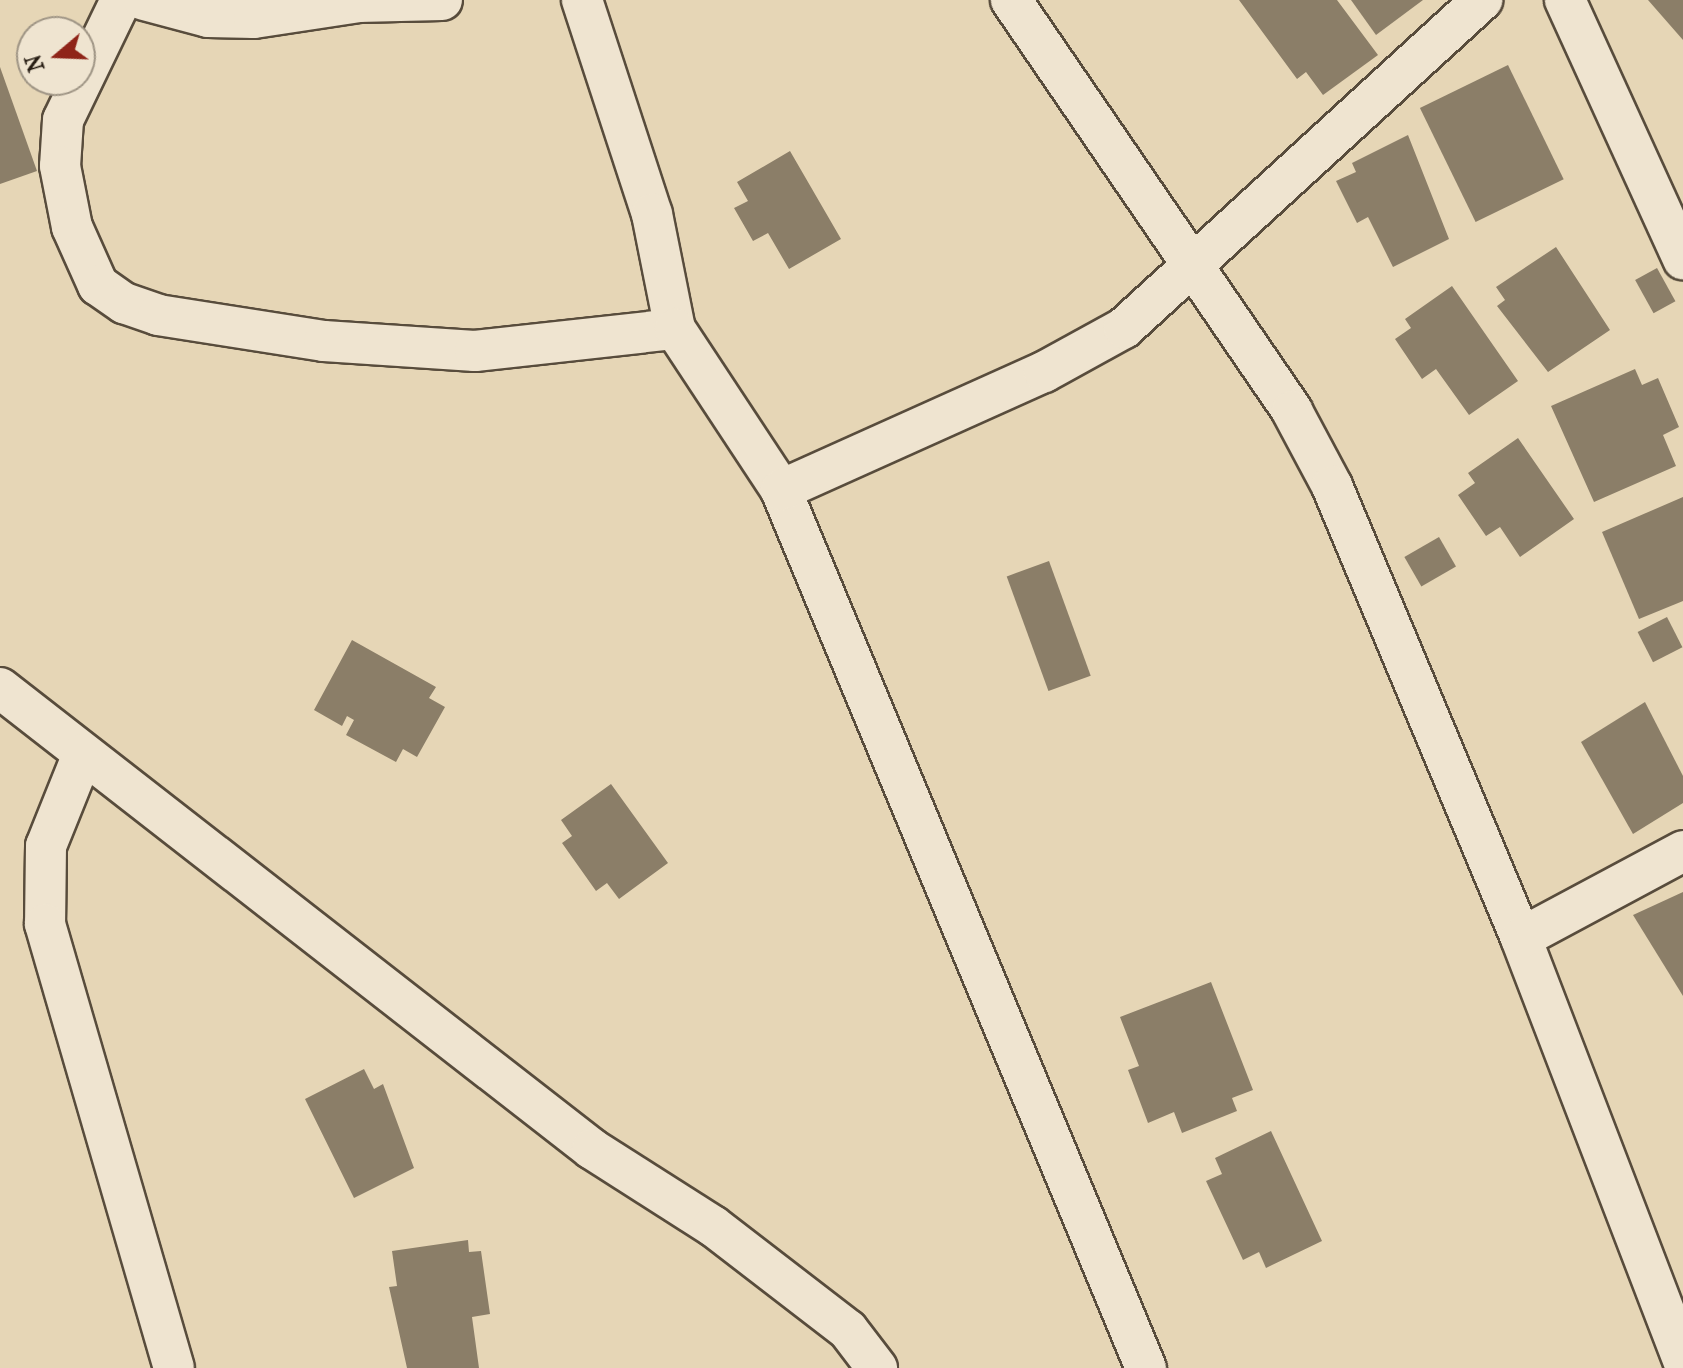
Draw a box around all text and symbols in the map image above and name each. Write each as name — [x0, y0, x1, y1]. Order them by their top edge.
north arrow — [16, 16, 96, 96]
text: N — [20, 51, 50, 75]

